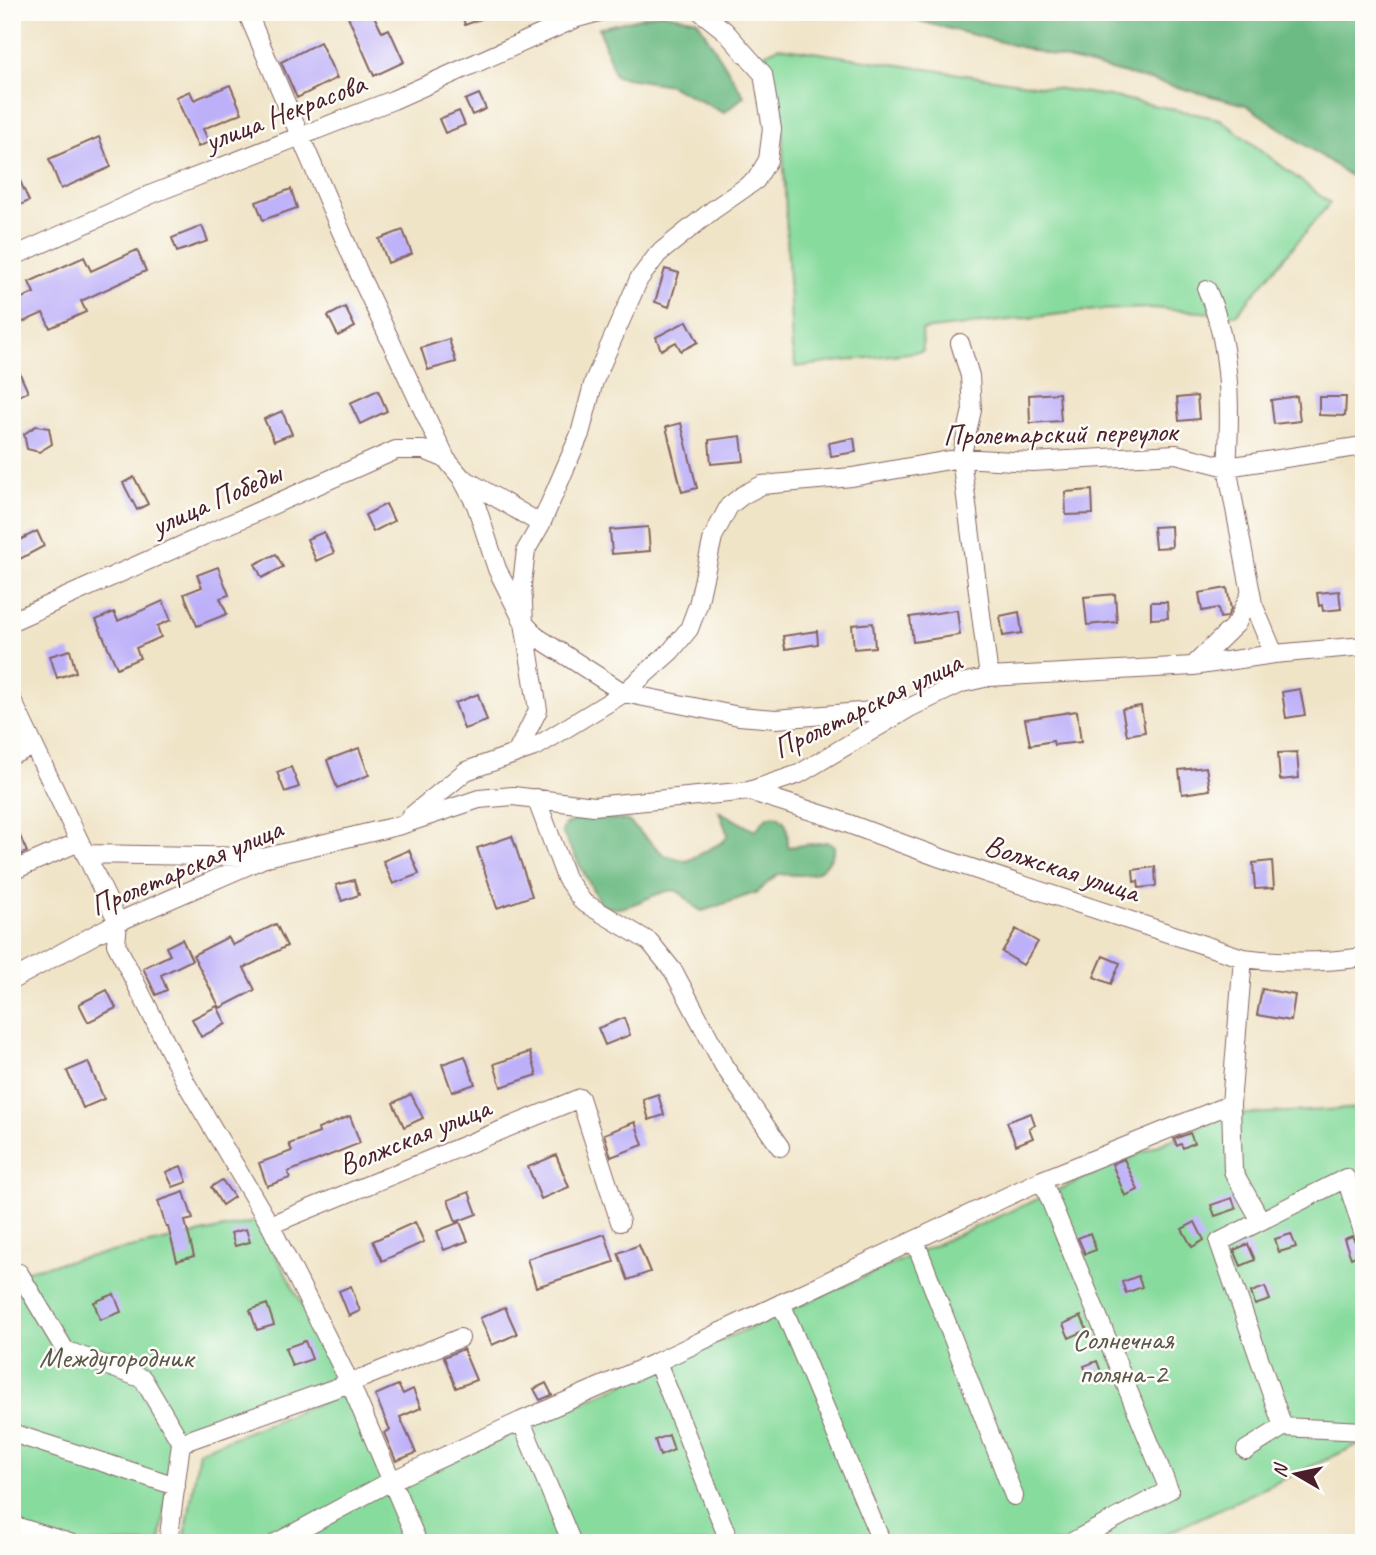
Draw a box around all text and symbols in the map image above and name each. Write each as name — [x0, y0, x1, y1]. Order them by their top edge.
street label: улица Некрасова — [197, 63, 373, 161]
street label: Пролетарский переулок — [943, 412, 1180, 454]
street label: улица Победы — [143, 453, 289, 545]
street label: Пролетарская улица — [766, 642, 969, 767]
street label: Пролетарская улица — [84, 809, 290, 925]
street label: Волжская улица — [980, 825, 1147, 912]
street label: Волжская улица — [333, 1087, 498, 1184]
park label: Солнечная поляна-2 — [1072, 1320, 1175, 1392]
park label: Междугородник — [39, 1338, 196, 1376]
north arrow — [1260, 1440, 1330, 1510]
text: N — [1267, 1461, 1293, 1479]

